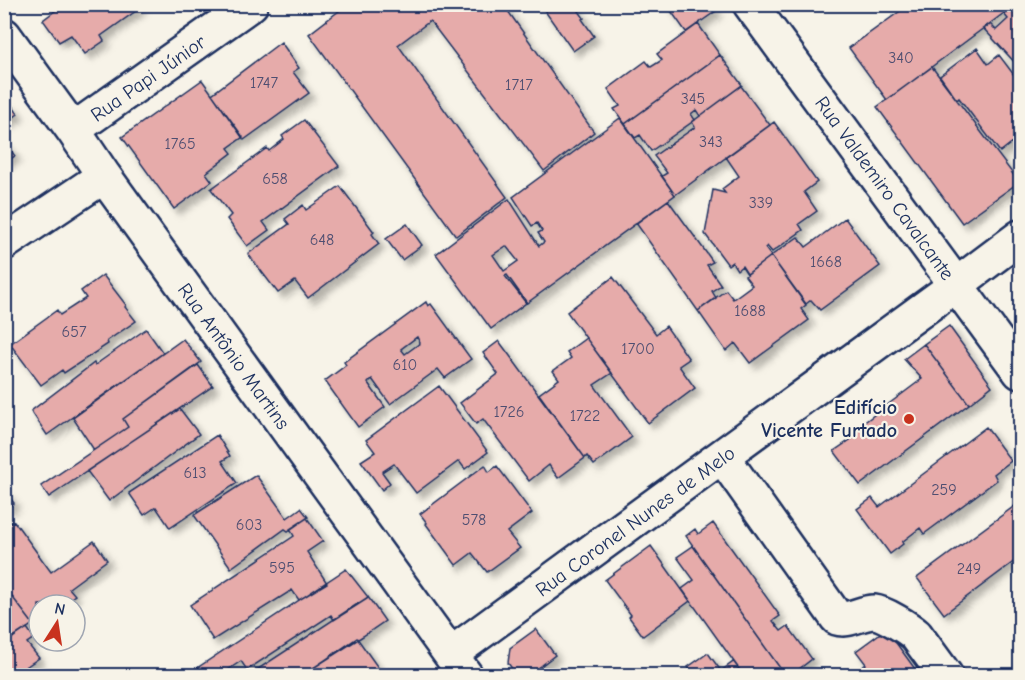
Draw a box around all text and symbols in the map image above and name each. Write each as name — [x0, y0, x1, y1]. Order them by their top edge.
street label: Rua Papi Júnior — [86, 30, 210, 127]
house number: 340 — [888, 49, 914, 67]
house number: 1747 — [250, 74, 278, 92]
house number: 1717 — [505, 76, 533, 94]
house number: 345 — [681, 90, 705, 108]
street label: Rua Valdemiro Cavalcante — [810, 92, 959, 285]
house number: 343 — [699, 133, 723, 151]
house number: 1765 — [164, 135, 196, 153]
house number: 658 — [262, 170, 288, 188]
house number: 339 — [749, 194, 773, 212]
house number: 648 — [310, 231, 334, 249]
house number: 1668 — [810, 253, 842, 271]
street label: Rua Antônio Martins — [173, 279, 294, 434]
house number: 1688 — [734, 302, 766, 320]
house number: 657 — [62, 323, 87, 341]
house number: 1700 — [621, 340, 655, 358]
house number: 610 — [393, 356, 417, 374]
place label: Edifício Vicente Furtado — [761, 396, 897, 442]
house number: 1726 — [494, 403, 524, 421]
house number: 1722 — [570, 407, 600, 425]
marker: Edifício Vicente Furtado — [902, 412, 916, 426]
street label: Rua Coronel Nunes de Melo — [531, 441, 739, 601]
house number: 613 — [183, 464, 207, 482]
house number: 259 — [931, 481, 957, 499]
house number: 578 — [462, 511, 486, 529]
house number: 603 — [236, 516, 262, 534]
house number: 595 — [269, 559, 295, 577]
house number: 249 — [957, 560, 981, 578]
north arrow — [27, 593, 87, 653]
text: N — [53, 599, 67, 619]

